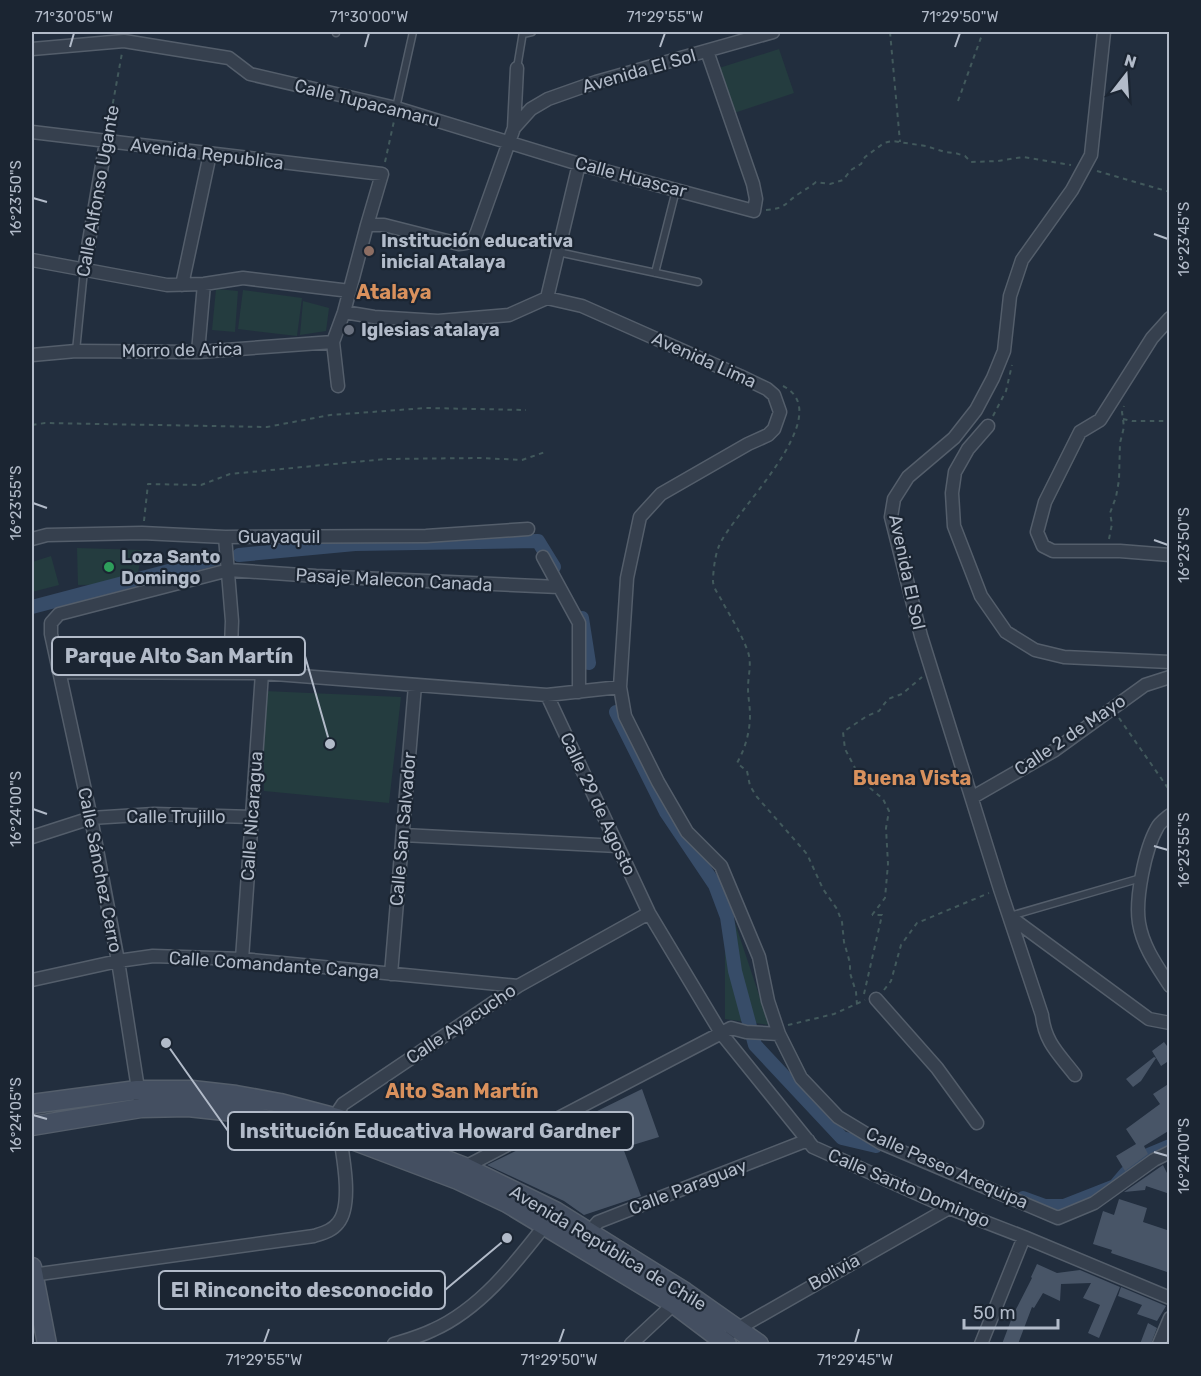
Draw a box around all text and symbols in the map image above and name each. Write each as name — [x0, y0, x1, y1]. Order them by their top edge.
text: 71°30'05"W — [35, 8, 113, 26]
text: 71°30'00"W — [330, 8, 408, 26]
text: 71°29'55"W — [627, 8, 703, 26]
text: 71°29'50"W — [922, 8, 998, 26]
street label: Avenida El Sol — [580, 44, 698, 98]
north arrow — [1096, 45, 1156, 105]
text: N — [1122, 50, 1139, 72]
street label: Calle Tupacamaru — [292, 74, 442, 132]
street label: Calle Alfonso Ugante — [72, 103, 124, 279]
street label: Avenida Republica — [129, 134, 285, 174]
street label: Calle Huascar — [573, 152, 689, 203]
text: 16°23'50"S — [7, 160, 25, 236]
text: 16°23'45"S — [1175, 202, 1193, 276]
place label: Institución educativa inicial Atalaya — [381, 230, 573, 273]
marker: Institución educativa inicial Atalaya — [362, 244, 376, 258]
district label: Atalaya — [356, 280, 432, 304]
place label: Iglesias atalaya — [361, 319, 500, 341]
marker: Iglesias atalaya — [342, 323, 356, 337]
street label: Avenida Lima — [648, 327, 760, 393]
street label: Morro de Arica — [121, 338, 243, 362]
text: 16°23'55"S — [7, 465, 25, 541]
text: 16°23'50"S — [1175, 507, 1193, 583]
street label: Avenida El Sol — [884, 512, 930, 632]
street label: Guayaquil — [238, 526, 320, 548]
place label: Loza Santo Domingo — [121, 546, 220, 589]
marker: Loza Santo Domingo — [102, 560, 116, 574]
street label: Pasaje Malecon Canada — [295, 564, 493, 596]
callout: Parque Alto San Martín — [52, 637, 305, 675]
text: Parque Alto San Martín — [65, 644, 293, 668]
street label: Calle 2 de Mayo — [1010, 690, 1130, 780]
street label: Calle 29 de Agosto — [555, 729, 641, 879]
street label: Calle Nicaragua — [236, 750, 268, 882]
street label: Calle San Salvador — [385, 751, 421, 907]
district label: Buena Vista — [853, 766, 971, 790]
text: 16°24'00"S — [7, 771, 25, 847]
street label: Calle Sánchez Cerro — [73, 786, 127, 954]
street label: Calle Trujillo — [126, 806, 226, 828]
text: 16°23'55"S — [1175, 812, 1193, 888]
street label: Calle Comandante Canga — [168, 947, 380, 983]
street label: Calle Ayacucho — [402, 979, 520, 1069]
text: 16°24'05"S — [7, 1077, 25, 1153]
district label: Alto San Martín — [385, 1079, 539, 1103]
callout: Institución Educativa Howard Gardner — [228, 1112, 633, 1150]
text: 16°24'00"S — [1175, 1118, 1193, 1194]
text: Institución Educativa Howard Gardner — [239, 1119, 621, 1143]
street label: Calle Paseo Arequipa — [862, 1122, 1032, 1214]
street label: Calle Santo Domingo — [825, 1144, 993, 1232]
street label: Calle Paraguay — [626, 1154, 750, 1220]
street label: Avenida República de Chile — [506, 1180, 710, 1316]
street label: Bolivia — [804, 1249, 864, 1295]
callout: El Rinconcito desconocido — [159, 1271, 445, 1309]
text: El Rinconcito desconocido — [171, 1278, 433, 1302]
scale bar — [964, 1292, 1058, 1330]
text: 50 m — [973, 1302, 1016, 1324]
text: 71°29'55"W — [226, 1351, 302, 1369]
text: 71°29'50"W — [521, 1351, 597, 1369]
text: 71°29'45"W — [817, 1351, 893, 1369]

